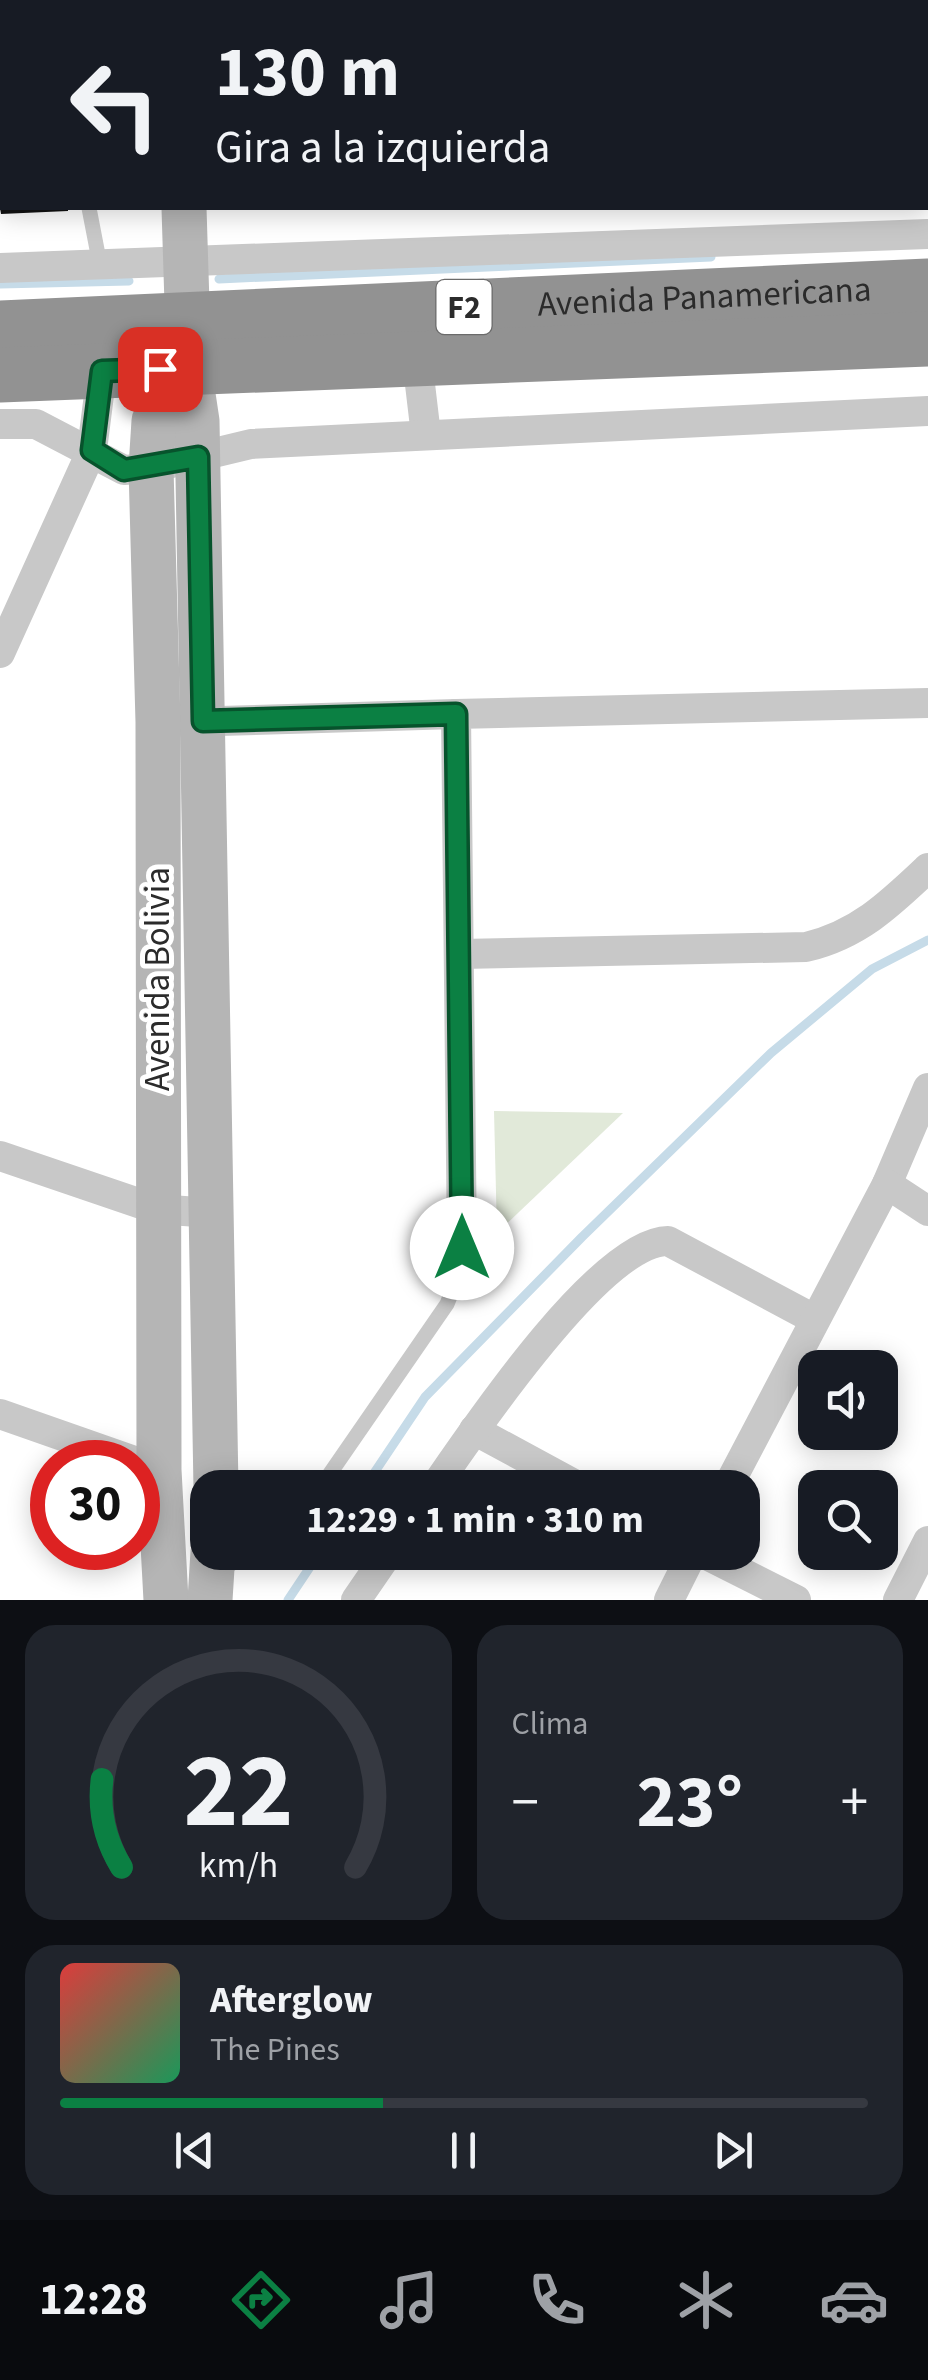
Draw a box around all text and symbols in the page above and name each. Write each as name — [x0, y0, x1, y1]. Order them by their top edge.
text: 130 m — [215, 23, 400, 123]
icon: left — [50, 40, 180, 170]
text: Gira a la izquierda — [215, 116, 550, 180]
street label: Avenida Panamericana — [536, 265, 872, 330]
road number: F2 — [436, 280, 492, 334]
pin — [118, 327, 203, 412]
icon: arrive — [133, 342, 188, 397]
street label: Avenida Bolivia — [133, 867, 183, 1091]
position arrow — [410, 1196, 514, 1300]
map controls — [798, 1350, 898, 1570]
button: sound — [798, 1350, 898, 1450]
speed limit sign: 30 — [30, 1440, 160, 1570]
button: search — [798, 1470, 898, 1570]
text: 12:29 · 1 min · 310 m — [306, 1493, 644, 1547]
text: Clima — [512, 1701, 588, 1747]
text: 22 — [183, 1719, 293, 1867]
text: 23° — [636, 1749, 743, 1856]
text: − — [512, 1764, 539, 1842]
text: + — [841, 1764, 868, 1842]
text: km/h — [199, 1840, 278, 1891]
text: Afterglow — [210, 1973, 373, 2027]
text: The Pines — [210, 2027, 340, 2073]
icon: previous — [167, 2123, 222, 2178]
icon: pause — [436, 2123, 491, 2178]
icon: next — [706, 2123, 761, 2178]
icon: directions — [226, 2265, 296, 2335]
icon: music — [374, 2265, 444, 2335]
icon: phone — [522, 2265, 592, 2335]
icon: climate — [671, 2265, 741, 2335]
icon: car — [819, 2265, 889, 2335]
text: 12:28 — [39, 2268, 148, 2332]

